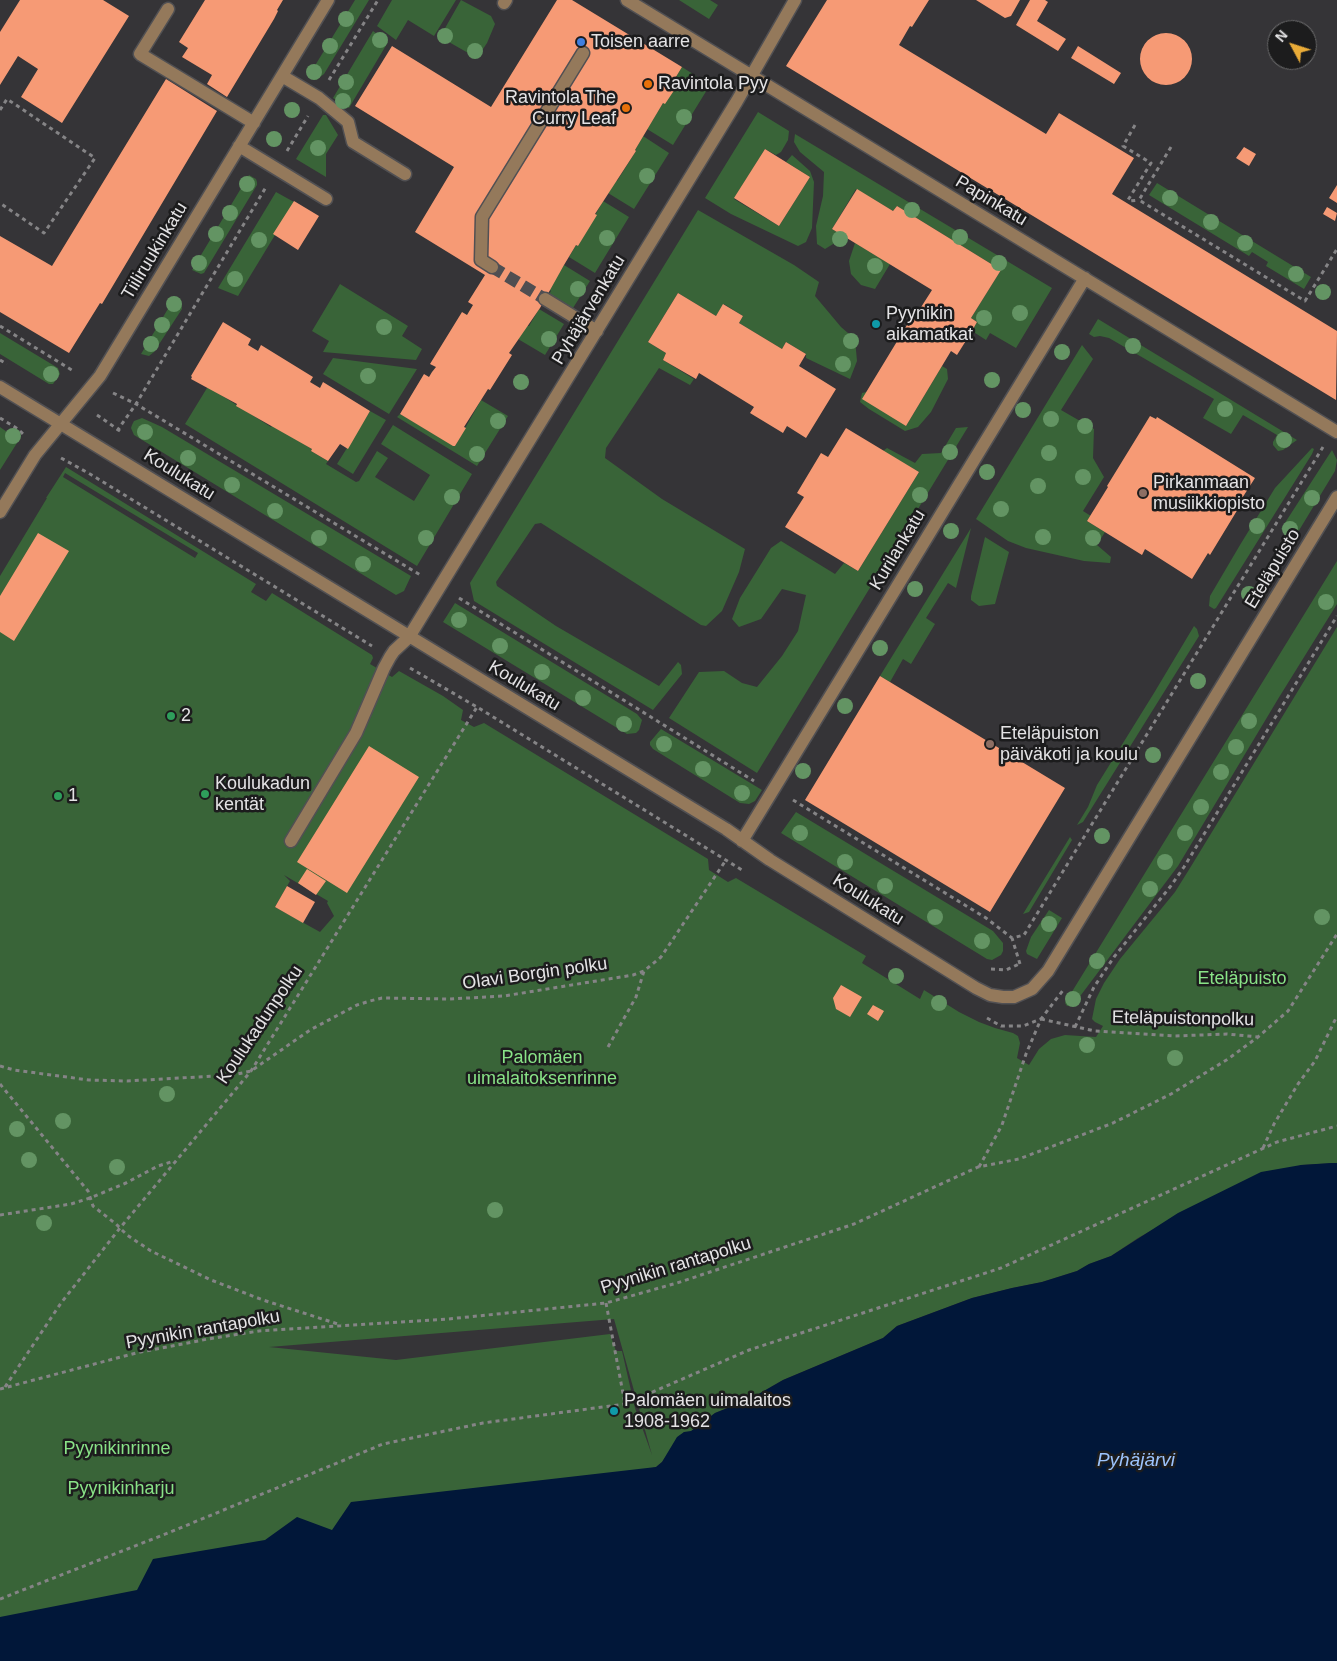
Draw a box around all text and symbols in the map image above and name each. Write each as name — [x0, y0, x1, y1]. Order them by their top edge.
north arrow — [1267, 20, 1317, 70]
text: N — [1272, 27, 1291, 45]
place label: Toisen aarre — [591, 31, 690, 53]
marker: Toisen aarre — [575, 36, 587, 48]
place label: Ravintola Pyy — [658, 73, 768, 95]
marker: Ravintola Pyy — [642, 78, 654, 90]
place label: Ravintola The Curry Leaf — [505, 87, 616, 130]
marker: Ravintola The Curry Leaf — [620, 102, 632, 114]
street label: Papinkatu — [951, 171, 1031, 231]
street label: Tiiliruukinkatu — [118, 199, 192, 303]
street label: Pyhäjärvenkatu — [548, 251, 630, 369]
place label: Pyynikin aikamatkat — [886, 303, 973, 346]
marker: Pyynikin aikamatkat — [870, 318, 882, 330]
street label: Koulukatu — [139, 445, 219, 505]
place label: Pirkanmaan musiikkiopisto — [1153, 472, 1265, 514]
marker: Pirkanmaan musiikkiopisto — [1137, 487, 1149, 499]
street label: Kurilankatu — [866, 506, 930, 594]
street label: Eteläpuisto — [1241, 525, 1305, 613]
street label: Koulukatu — [484, 656, 564, 716]
place label: 2 — [181, 705, 191, 727]
marker: 2 — [165, 710, 177, 722]
place label: Eteläpuiston päiväkoti ja koulu — [1000, 723, 1138, 766]
marker: Eteläpuiston päiväkoti ja koulu — [984, 738, 996, 750]
place label: Koulukadun kentät — [215, 773, 310, 816]
place label: 1 — [68, 785, 78, 807]
marker: Koulukadun kentät — [199, 788, 211, 800]
marker: 1 — [52, 790, 64, 802]
street label: Koulukatu — [828, 870, 908, 930]
street label: Olavi Borgin polku — [461, 953, 609, 995]
street label: Koulukadunpolku — [212, 962, 308, 1088]
park label: Eteläpuisto — [1197, 968, 1287, 990]
street label: Eteläpuistonpolku — [1112, 1007, 1254, 1031]
park label: Palomäen uimalaitoksenrinne — [467, 1047, 617, 1090]
street label: Pyynikin rantapolku — [598, 1233, 754, 1299]
street label: Pyynikin rantapolku — [124, 1306, 282, 1354]
place label: Palomäen uimalaitos 1908-1962 — [624, 1390, 791, 1432]
marker: Palomäen uimalaitos 1908-1962 — [608, 1405, 620, 1417]
park label: Pyynikinrinne — [63, 1438, 171, 1460]
water label: Pyhäjärvi — [1097, 1450, 1175, 1472]
park label: Pyynikinharju — [67, 1478, 175, 1500]

